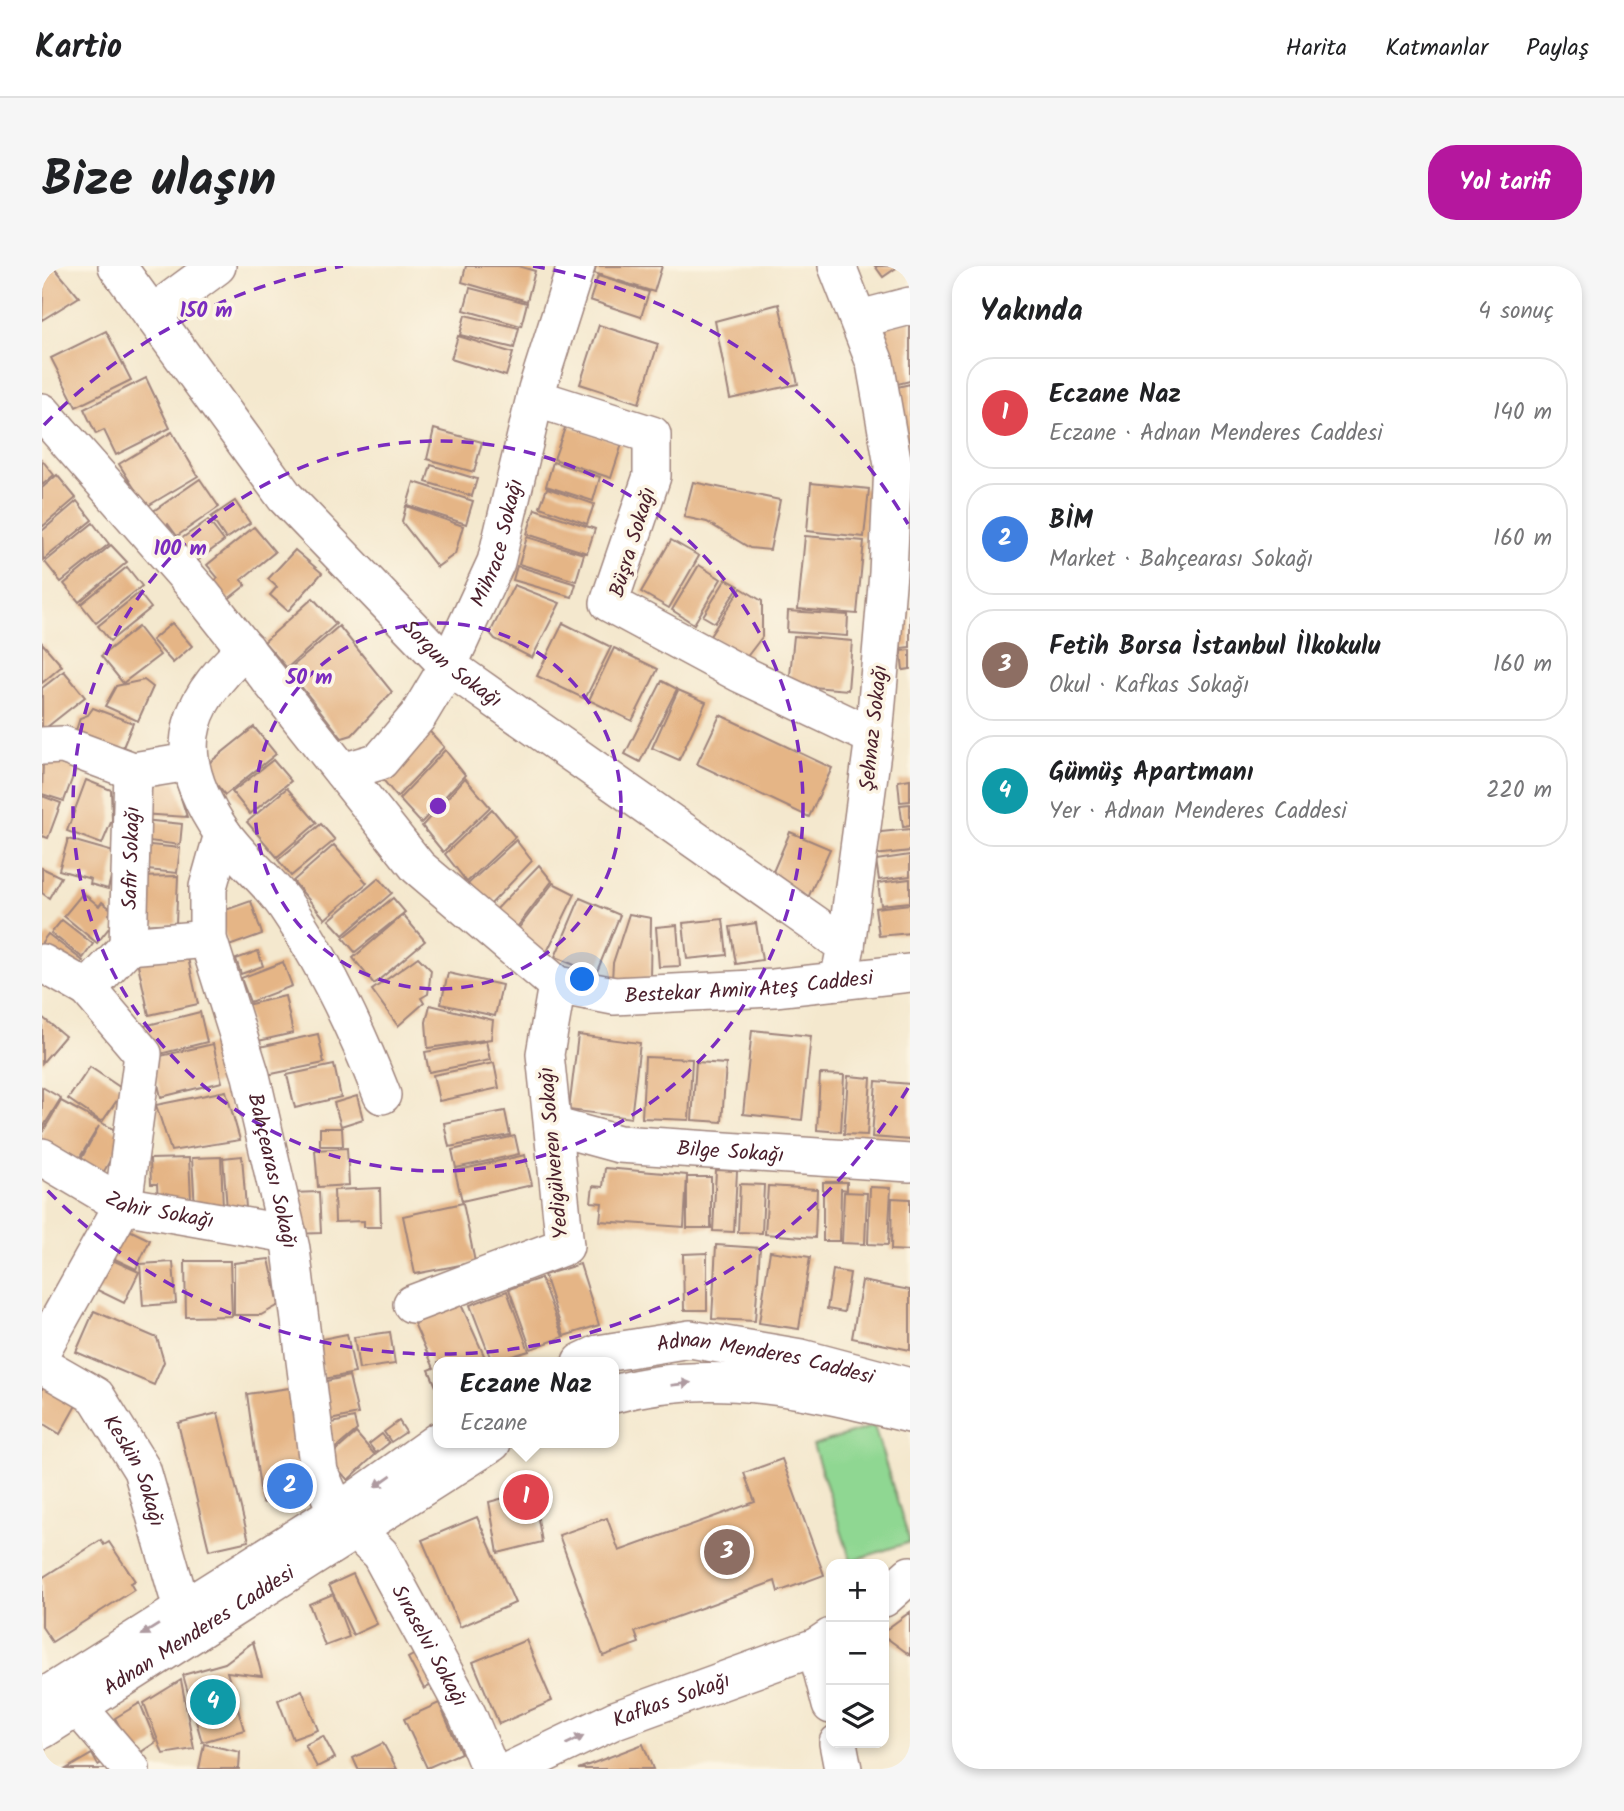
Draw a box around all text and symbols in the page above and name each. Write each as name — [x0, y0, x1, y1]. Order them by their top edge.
text: Kartio — [35, 22, 122, 75]
text: Harita — [1286, 29, 1347, 68]
text: Katmanlar — [1385, 29, 1488, 68]
text: Paylaş — [1526, 29, 1589, 68]
text: Bize ulaşın — [42, 143, 276, 221]
button: Yol tarifi — [1428, 145, 1582, 220]
text: Yakında — [980, 288, 1083, 336]
text: 4 sonuç — [1478, 294, 1554, 330]
text: 150 m — [179, 295, 233, 328]
text: Eczane Naz — [1049, 374, 1181, 416]
text: 1 — [1002, 395, 1008, 431]
text: 140 m — [1493, 395, 1552, 431]
text: Eczane · Adnan Menderes Caddesi — [1049, 416, 1383, 452]
street label: Mihrace Sokağı — [462, 476, 533, 613]
street label: Büşra Sokağı — [601, 483, 666, 601]
text: BİM — [1049, 500, 1093, 542]
text: 2 — [998, 521, 1012, 557]
text: 160 m — [1493, 521, 1552, 557]
text: 100 m — [153, 533, 207, 566]
text: Market · Bahçearası Sokağı — [1049, 542, 1313, 578]
street label: Sorgun Sokağı — [393, 612, 508, 717]
text: Fetih Borsa İstanbul İlkokulu — [1049, 626, 1380, 668]
text: 3 — [999, 647, 1011, 683]
text: 160 m — [1493, 647, 1552, 683]
text: 50 m — [285, 662, 332, 695]
street label: Şehnaz Sokağı — [851, 664, 898, 793]
text: Okul · Kafkas Sokağı — [1049, 668, 1249, 704]
text: Gümüş Apartmanı — [1049, 752, 1253, 794]
text: 4 — [999, 773, 1011, 809]
text: 220 m — [1486, 773, 1552, 809]
centre of rings — [426, 794, 450, 818]
text: Yer · Adnan Menderes Caddesi — [1049, 794, 1347, 830]
street label: Safir Sokağı — [114, 806, 150, 910]
your location — [565, 962, 599, 996]
street label: Bestekar Amir Ateş Caddesi — [624, 962, 876, 1013]
street label: Yedigülveren Sokağı — [531, 1066, 578, 1240]
street label: Bahçearası Sokağı — [238, 1090, 305, 1252]
street label: Bilge Sokağı — [676, 1133, 785, 1173]
street label: Zahir Sokağı — [98, 1183, 216, 1239]
street label: Adnan Menderes Caddesi — [654, 1324, 879, 1395]
popup — [433, 1357, 619, 1448]
text: Eczane Naz — [460, 1364, 592, 1406]
one-way arrow — [670, 1378, 692, 1389]
text: Eczane — [460, 1406, 527, 1442]
street label: Keskin Sokağı — [93, 1409, 172, 1531]
pin: 2 — [267, 1460, 313, 1512]
pin: 1 — [503, 1471, 549, 1523]
one-way arrow — [374, 1474, 392, 1488]
pin: 3 — [704, 1526, 750, 1578]
street label: Adnan Menderes Caddesi — [97, 1557, 303, 1705]
map controls — [826, 1559, 889, 1748]
button: + — [826, 1559, 889, 1622]
street label: Sıraselvi Sokağı — [382, 1579, 475, 1713]
button: − — [826, 1622, 889, 1685]
one-way arrow — [140, 1623, 159, 1636]
street label: Kafkas Sokağı — [608, 1664, 735, 1737]
pin: 4 — [190, 1676, 236, 1728]
button: layers — [826, 1685, 889, 1748]
one-way arrow — [565, 1734, 585, 1745]

